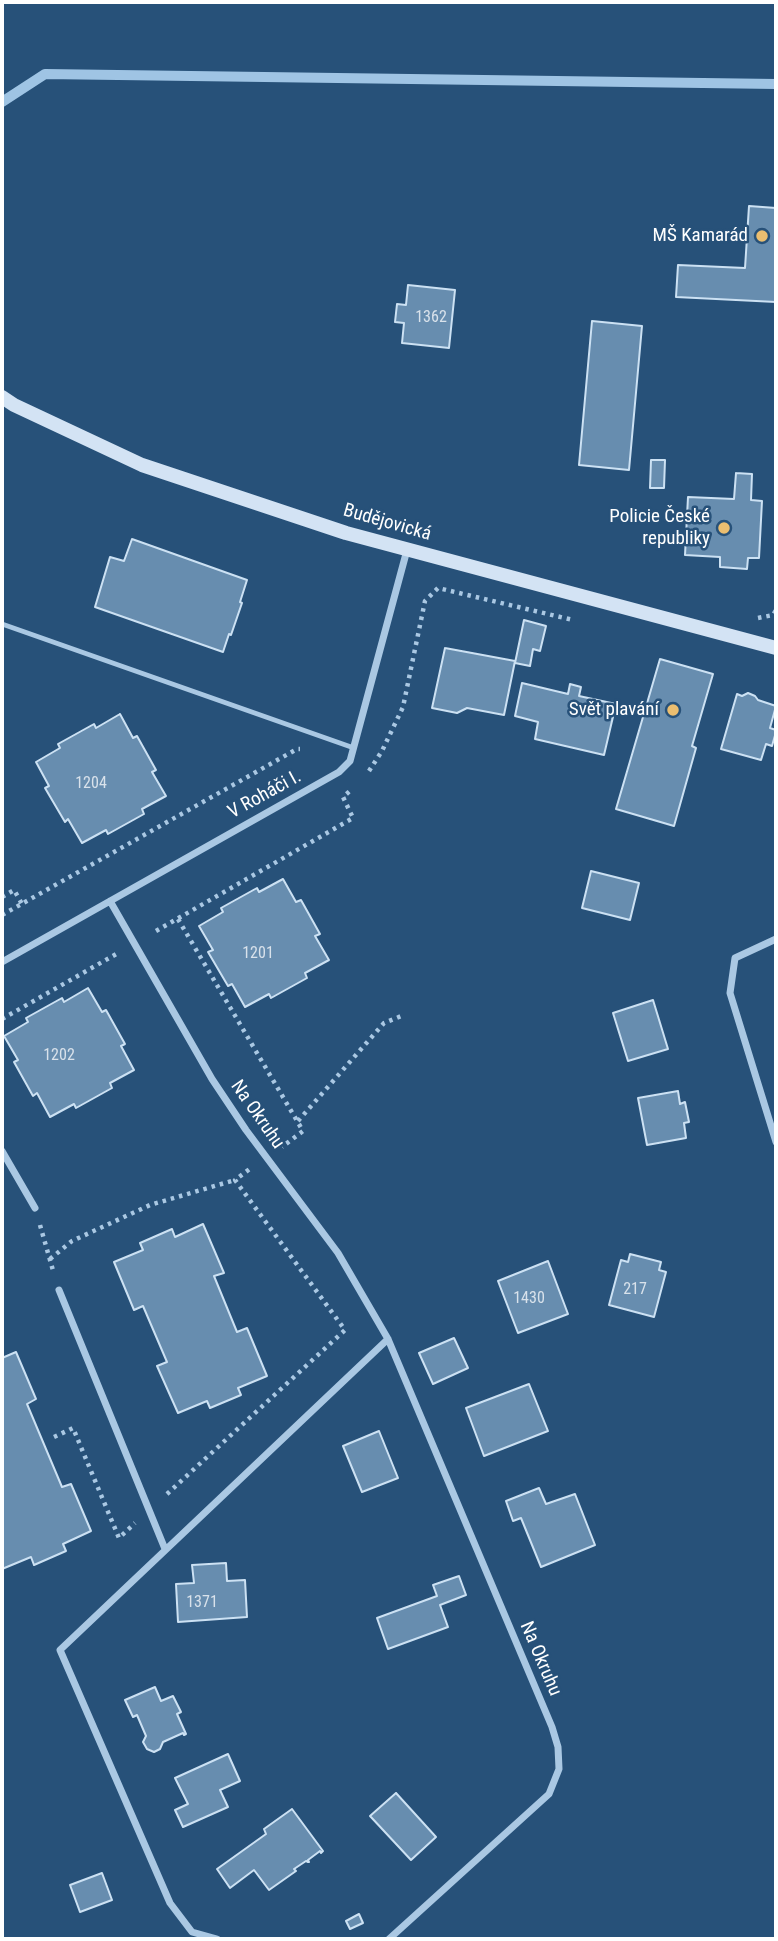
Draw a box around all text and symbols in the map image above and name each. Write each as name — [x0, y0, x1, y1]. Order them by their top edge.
place label: MŠ Kamarád — [653, 225, 748, 247]
marker: MŠ Kamarád — [754, 228, 770, 244]
house number: 1362 — [415, 308, 447, 328]
street label: Budějovická — [340, 500, 434, 546]
place label: Policie České republiky — [609, 506, 710, 550]
marker: Policie České republiky — [716, 520, 732, 536]
place label: Svět plavání — [569, 699, 659, 721]
marker: Svět plavání — [665, 702, 681, 718]
street label: V Roháči I. — [224, 766, 306, 824]
house number: 1204 — [75, 774, 107, 794]
house number: 1201 — [242, 944, 274, 964]
house number: 1202 — [43, 1046, 75, 1066]
street label: Na Okruhu — [225, 1076, 289, 1154]
house number: 217 — [623, 1280, 647, 1300]
house number: 1430 — [513, 1289, 545, 1309]
house number: 1371 — [186, 1593, 218, 1613]
street label: Na Okruhu — [514, 1618, 566, 1700]

